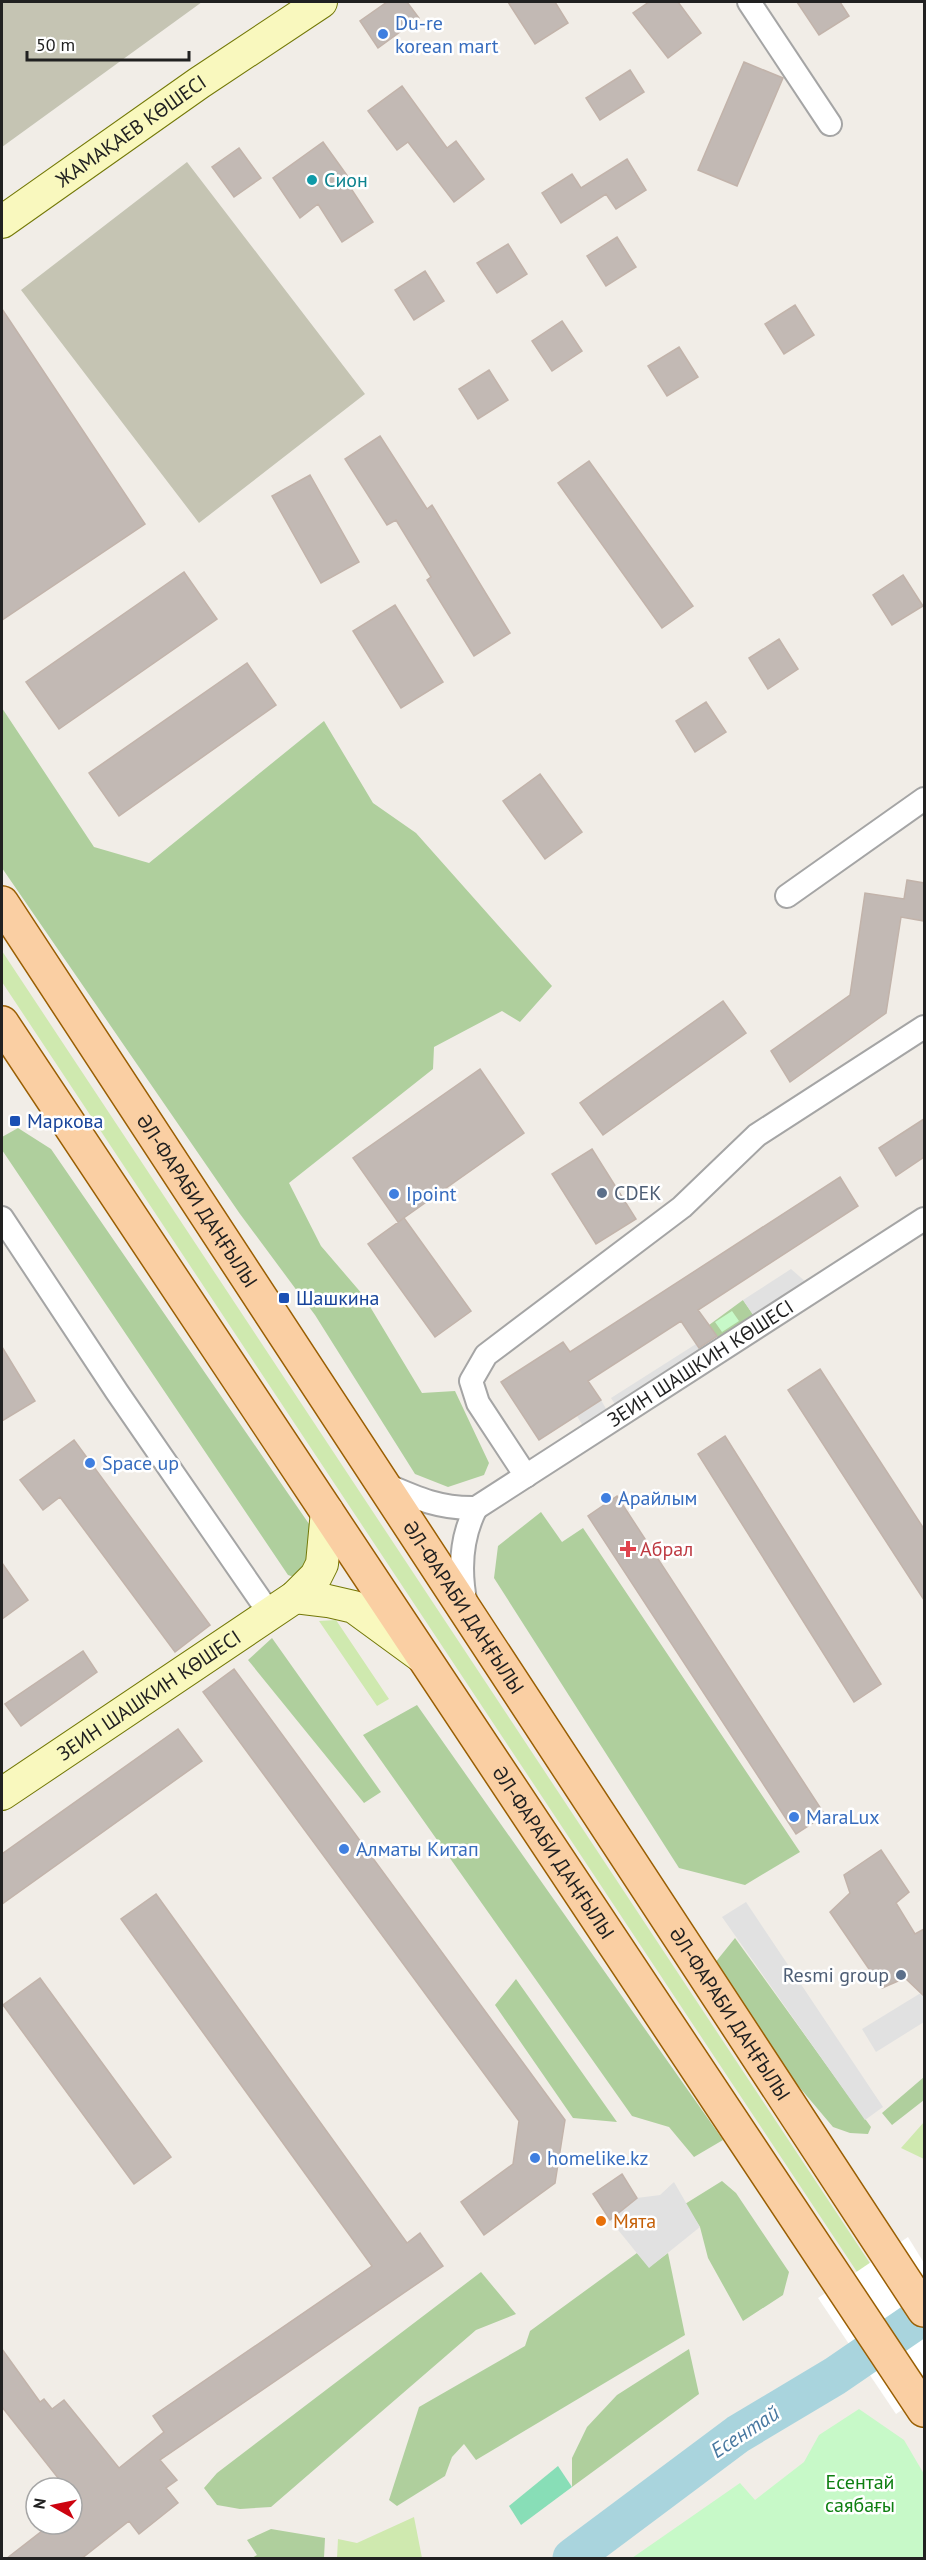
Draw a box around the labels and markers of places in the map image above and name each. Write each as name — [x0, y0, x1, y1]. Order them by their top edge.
place label: Du-re korean mart — [395, 10, 499, 59]
marker: Du-re korean mart — [376, 27, 390, 41]
place label: Сион — [324, 167, 368, 193]
marker: Сион — [305, 173, 319, 187]
place label: Маркова — [27, 1108, 104, 1134]
marker: Маркова — [8, 1114, 22, 1128]
place label: CDEK — [614, 1180, 661, 1206]
place label: Ipoint — [406, 1181, 457, 1207]
marker: CDEK — [595, 1186, 609, 1200]
marker: Ipoint — [387, 1187, 401, 1201]
place label: Шашкина — [296, 1285, 379, 1311]
marker: Шашкина — [277, 1291, 291, 1305]
place label: Space up — [102, 1450, 179, 1476]
marker: Space up — [83, 1456, 97, 1470]
place label: Арайлым — [618, 1485, 698, 1511]
marker: Арайлым — [599, 1491, 613, 1505]
place label: Абрал — [640, 1536, 693, 1562]
marker: Абрал — [621, 1542, 635, 1556]
place label: MaraLux — [806, 1804, 879, 1830]
marker: MaraLux — [787, 1810, 801, 1824]
place label: Алматы Китап — [356, 1836, 479, 1862]
marker: Алматы Китап — [337, 1842, 351, 1856]
place label: Resmi group — [783, 1962, 889, 1988]
marker: Resmi group — [894, 1968, 908, 1982]
place label: homelike.kz — [547, 2145, 649, 2171]
marker: homelike.kz — [528, 2151, 542, 2165]
place label: Мята — [613, 2208, 656, 2234]
marker: Мята — [594, 2214, 608, 2228]

